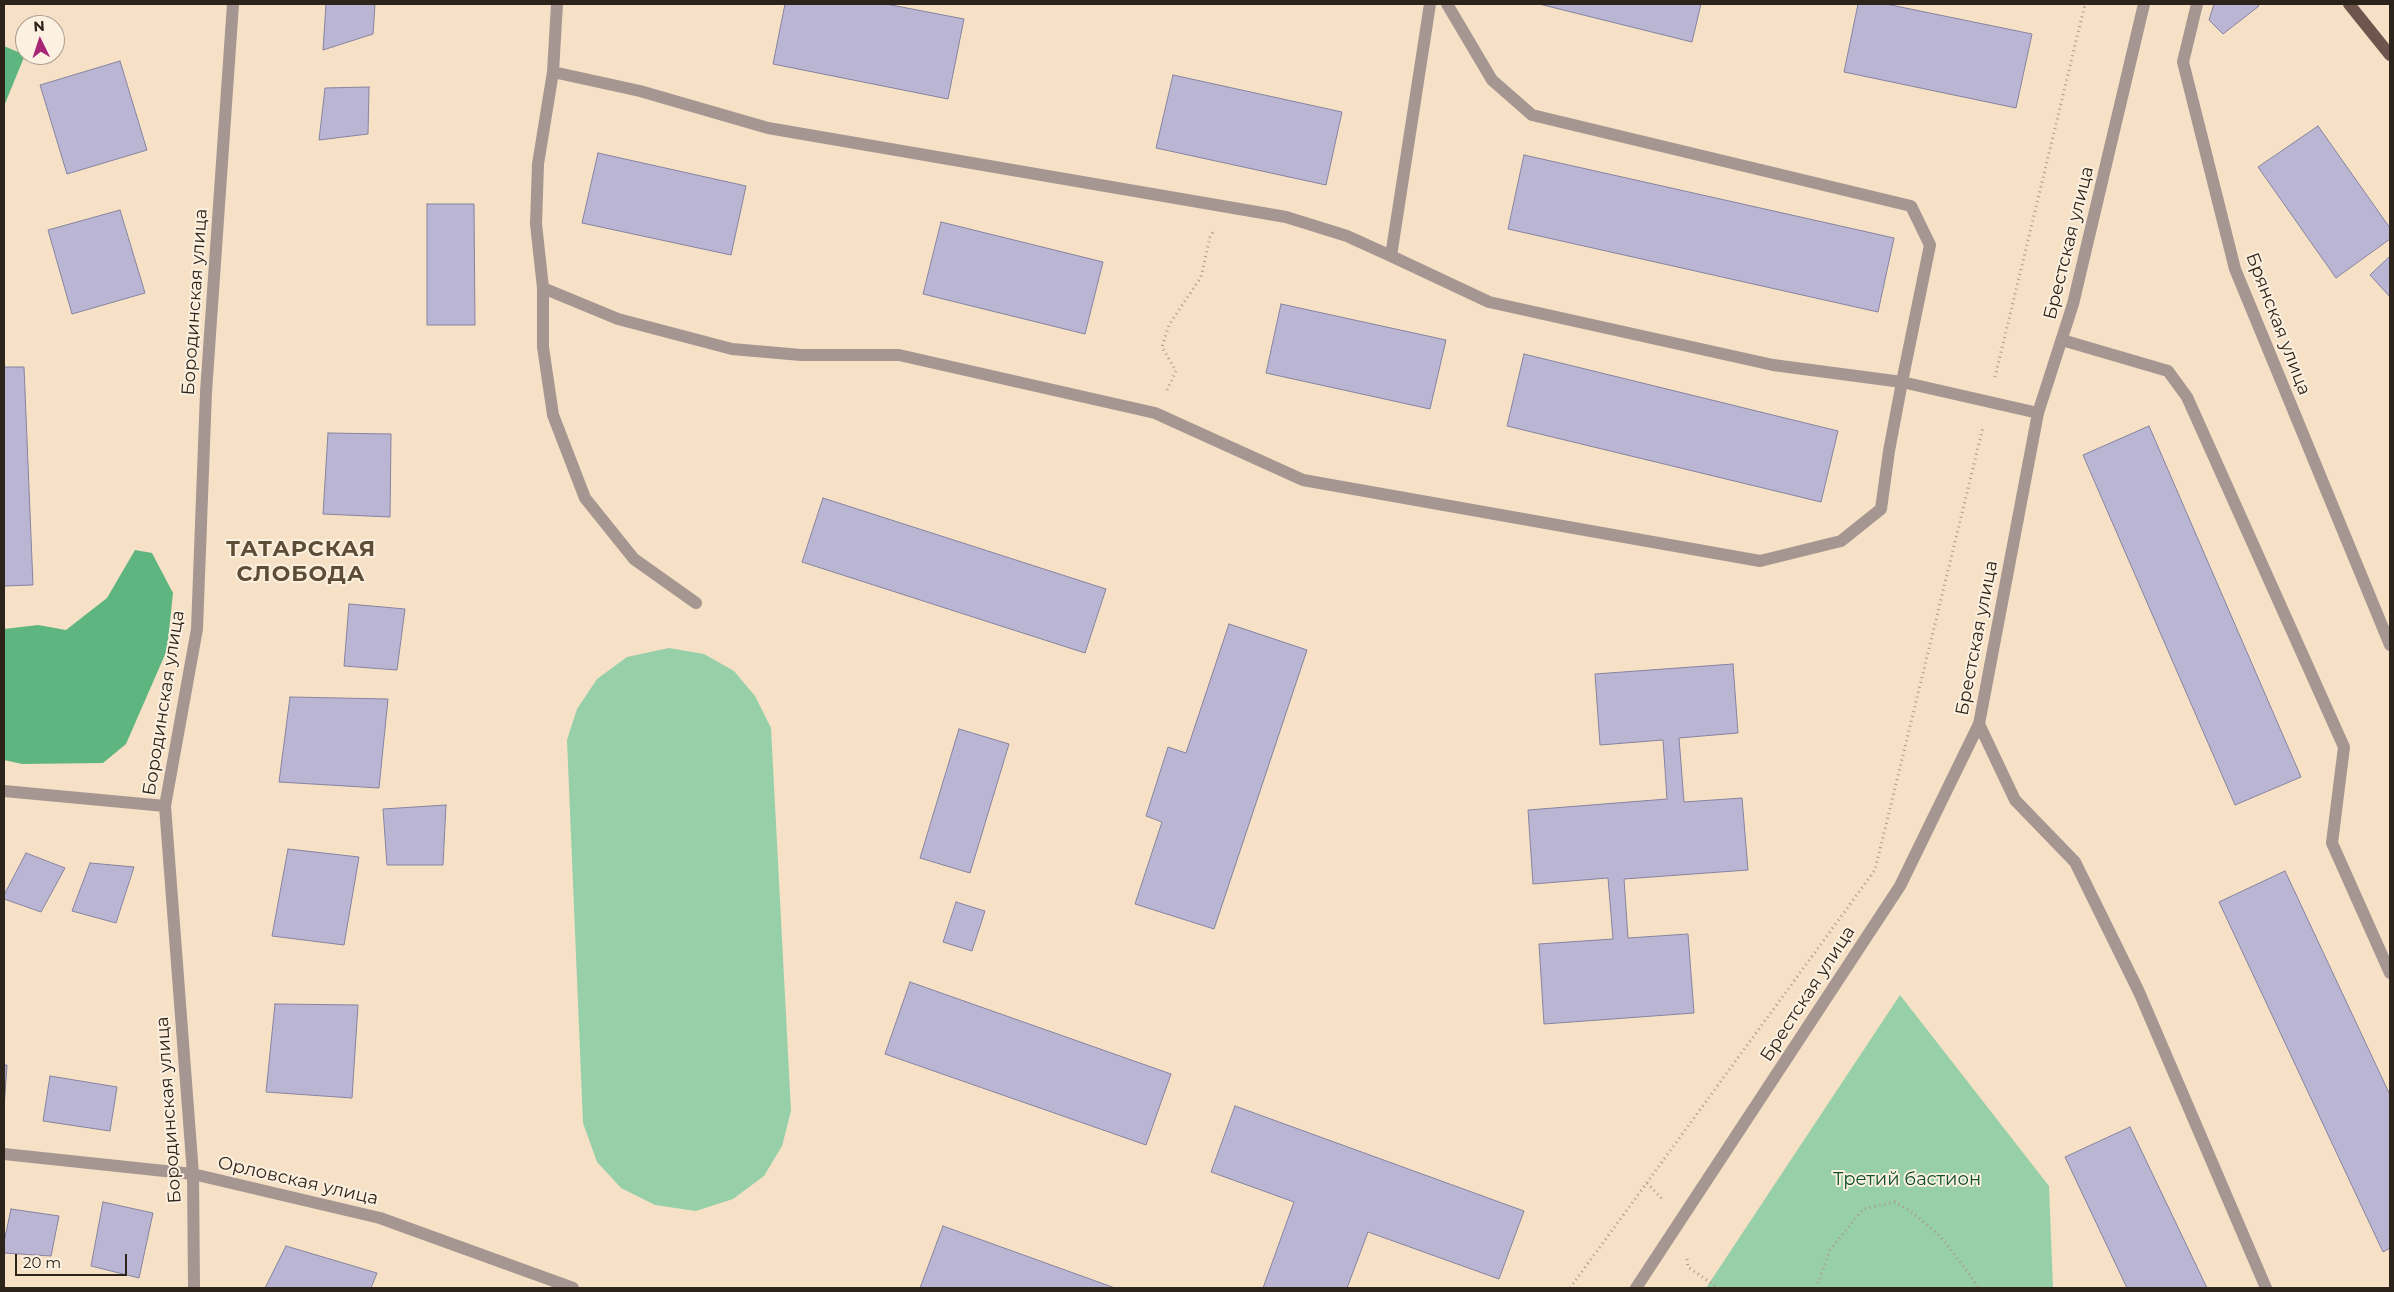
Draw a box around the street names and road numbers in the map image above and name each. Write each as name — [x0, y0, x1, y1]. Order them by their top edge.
street label: Брестская улица — [2039, 164, 2099, 322]
street label: Бородинская улица — [178, 208, 212, 396]
street label: Брянская улица — [2241, 250, 2315, 398]
street label: Брестская улица — [1951, 559, 2003, 717]
street label: Бородинская улица — [139, 609, 189, 797]
street label: Брестская улица — [1756, 922, 1860, 1066]
street label: Бородинская улица — [152, 1016, 186, 1204]
street label: Орловская улица — [216, 1152, 380, 1210]

